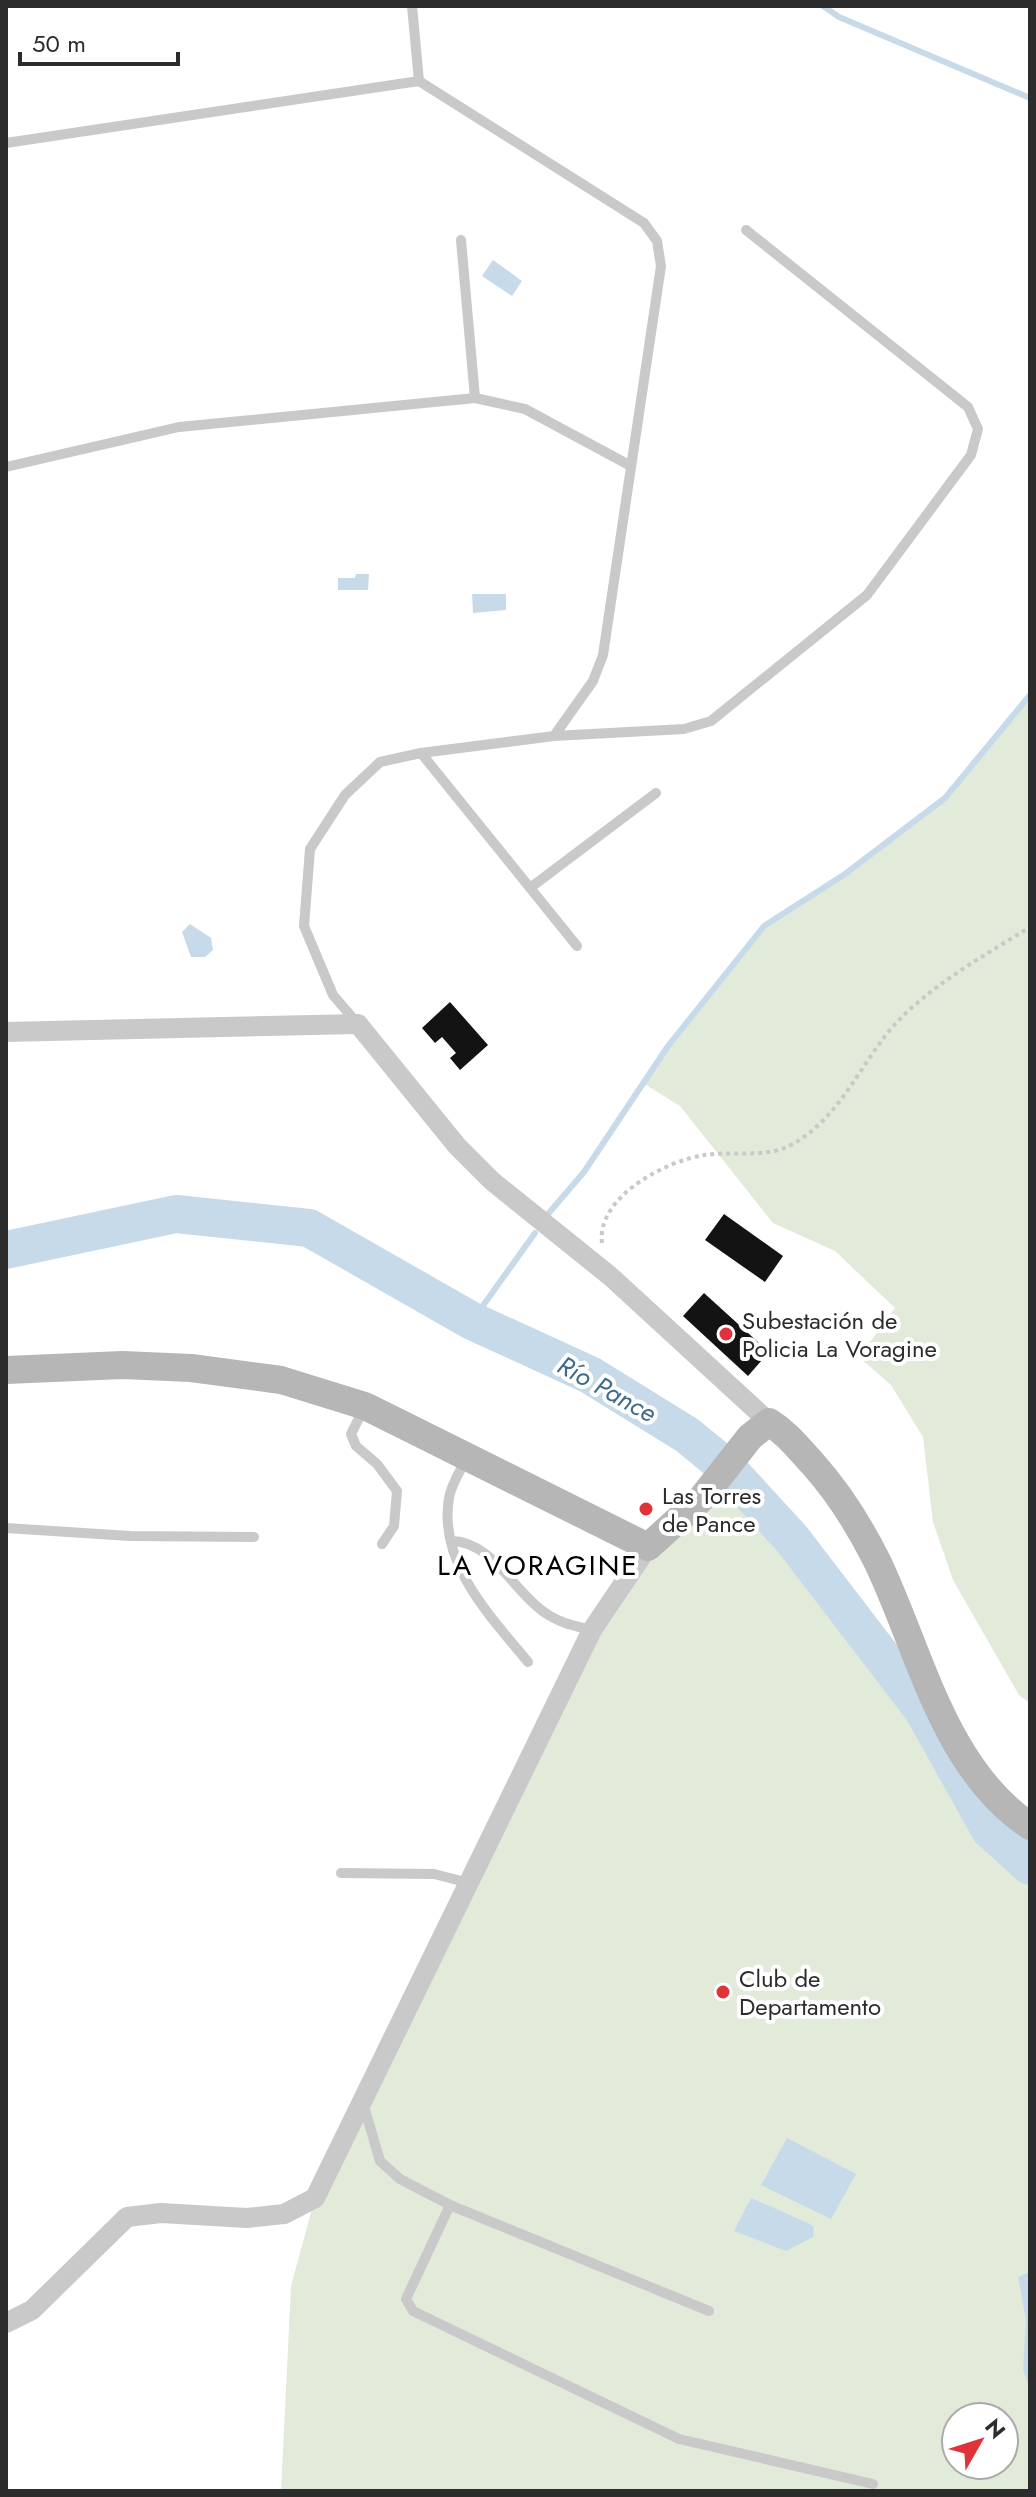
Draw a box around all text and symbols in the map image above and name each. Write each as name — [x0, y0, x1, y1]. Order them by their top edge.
scale bar — [20, 16, 178, 66]
text: 50 m — [32, 26, 86, 61]
place label: Subestación de Policia La Voragine — [742, 1303, 937, 1366]
marker: Subestación de Policia La Voragine — [717, 1325, 735, 1343]
water label: Río Pance — [551, 1346, 663, 1432]
place label: Las Torres de Pance — [662, 1478, 761, 1541]
marker: Las Torres de Pance — [637, 1500, 655, 1518]
district label: LA VORAGINE — [437, 1545, 639, 1586]
place label: Club de Departamento — [739, 1961, 881, 2024]
marker: Club de Departamento — [714, 1983, 732, 2001]
north arrow — [940, 2401, 1020, 2481]
text: N — [978, 2412, 1013, 2445]

